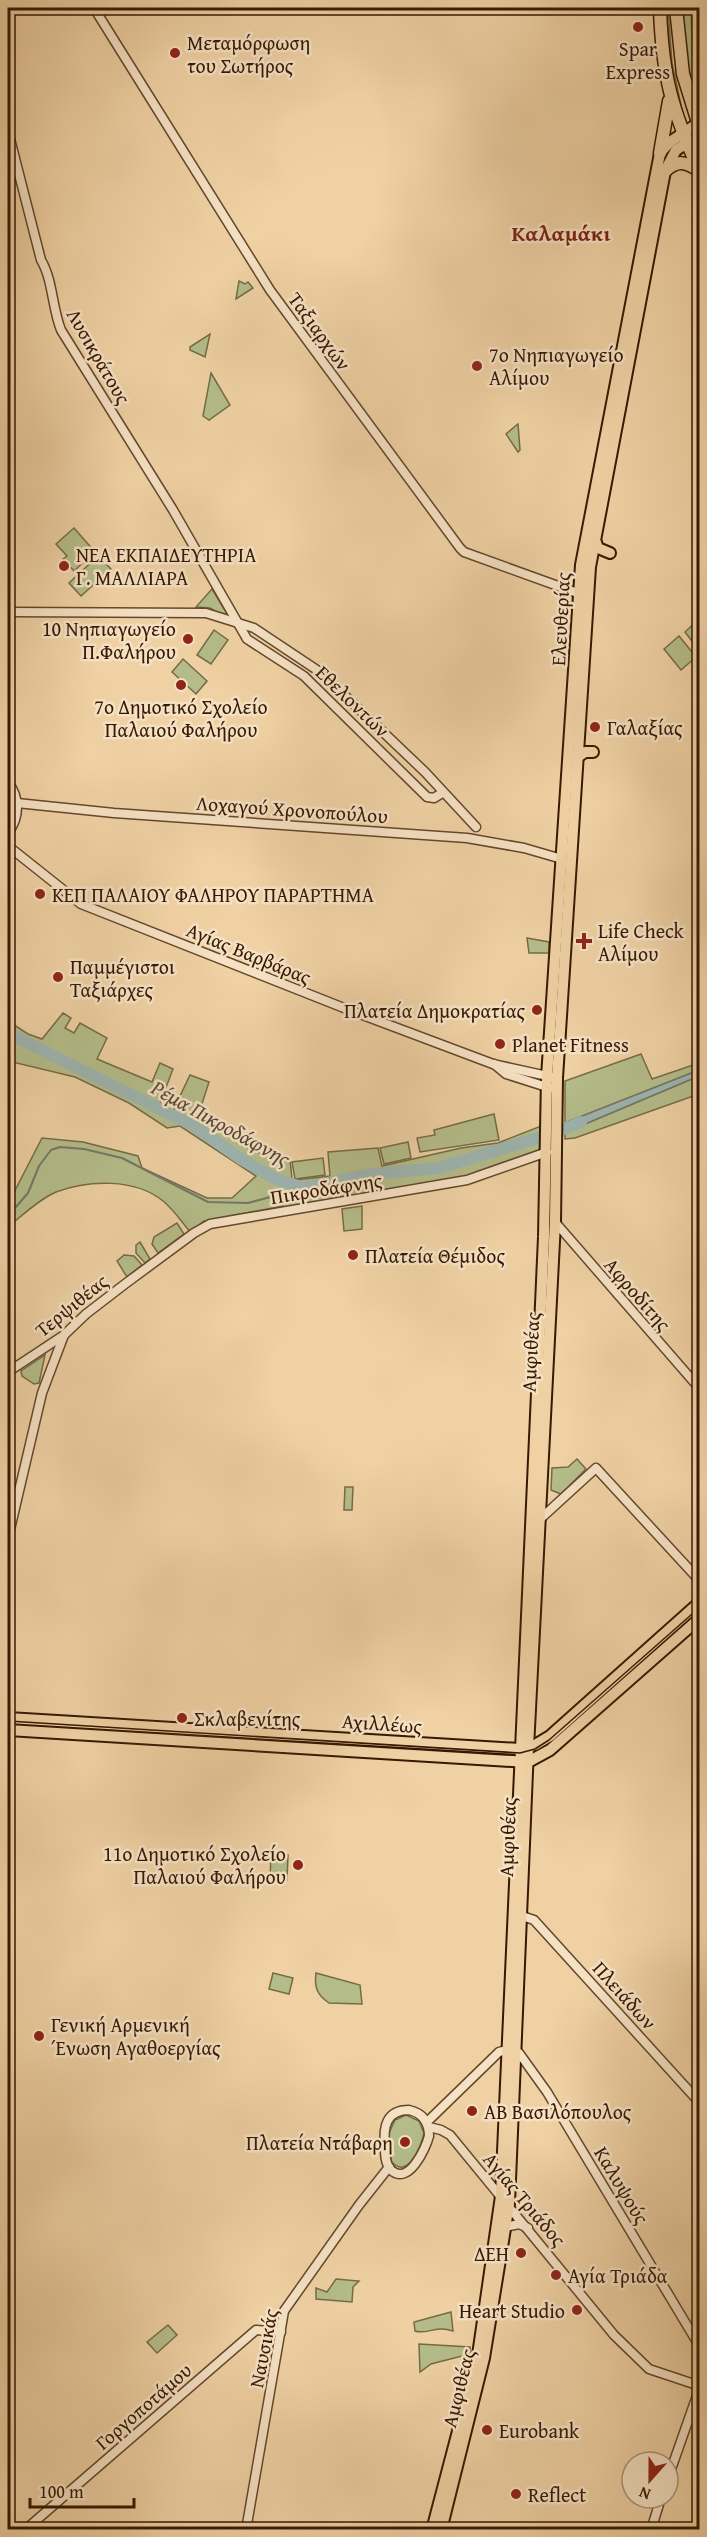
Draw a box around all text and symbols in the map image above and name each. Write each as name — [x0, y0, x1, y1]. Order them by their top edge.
marker: Spar Express — [631, 20, 645, 34]
place label: Μεταμόρφωση του Σωτήρος — [187, 28, 310, 80]
place label: Spar Express — [606, 34, 670, 86]
marker: Μεταμόρφωση του Σωτήρος — [168, 46, 182, 60]
district label: Καλαμάκι — [511, 217, 611, 249]
street label: Ταξιαρχών — [282, 286, 358, 376]
street label: Λυσικράτους — [60, 303, 138, 410]
place label: 7ο Νηπιαγωγείο Αλίμου — [489, 340, 624, 392]
marker: 7ο Νηπιαγωγείο Αλίμου — [470, 359, 484, 373]
place label: ΝΕΑ ΕΚΠΑΙΔΕΥΤΗΡΙΑ Γ. ΜΑΛΛΙΑΡΑ — [76, 540, 256, 592]
marker: ΝΕΑ ΕΚΠΑΙΔΕΥΤΗΡΙΑ Γ. ΜΑΛΛΙΑΡΑ — [57, 559, 71, 573]
street label: Ελευθερίας — [543, 571, 577, 666]
place label: 10 Νηπιαγωγείο Π.Φαλήρου — [42, 614, 176, 666]
marker: 10 Νηπιαγωγείο Π.Φαλήρου — [181, 632, 195, 646]
street label: Εθελοντών — [309, 658, 397, 744]
marker: 7ο Δημοτικό Σχολείο Παλαιού Φαλήρου — [174, 678, 188, 692]
place label: 7ο Δημοτικό Σχολείο Παλαιού Φαλήρου — [94, 692, 268, 744]
place label: Γαλαξίας — [607, 713, 683, 742]
marker: Γαλαξίας — [588, 720, 602, 734]
street label: Λοχαγού Χρονοπούλου — [195, 788, 389, 830]
place label: ΚΕΠ ΠΑΛΑΙΟΥ ΦΑΛΗΡΟΥ ΠΑΡΑΡΤΗΜΑ — [52, 880, 374, 909]
marker: ΚΕΠ ΠΑΛΑΙΟΥ ΦΑΛΗΡΟΥ ΠΑΡΑΡΤΗΜΑ — [33, 887, 47, 901]
street label: Αγίας Βαρβάρας — [182, 915, 316, 991]
place label: Life Check Αλίμου — [598, 916, 685, 968]
marker: Life Check Αλίμου — [575, 932, 593, 950]
place label: Παμμέγιστοι Ταξιάρχες — [70, 952, 175, 1004]
marker: Παμμέγιστοι Ταξιάρχες — [51, 970, 65, 984]
place label: Πλατεία Δημοκρατίας — [344, 996, 526, 1025]
marker: Πλατεία Δημοκρατίας — [530, 1003, 544, 1017]
place label: Planet Fitness — [512, 1030, 629, 1059]
marker: Planet Fitness — [493, 1037, 507, 1051]
water label: Ρέμα Πικροδάφνης — [145, 1072, 297, 1174]
street label: Πικροδάφνης — [268, 1165, 385, 1211]
place label: Πλατεία Θέμιδος — [365, 1241, 505, 1270]
marker: Πλατεία Θέμιδος — [346, 1248, 360, 1262]
street label: Αφροδίτης — [598, 1251, 679, 1338]
street label: Τερψιθέας — [28, 1266, 114, 1343]
street label: Αμφιθέας — [513, 1311, 547, 1393]
place label: Σκλαβενίτης — [194, 1704, 301, 1733]
street label: Αχιλλέως — [341, 1706, 424, 1740]
marker: Σκλαβενίτης — [175, 1711, 189, 1725]
street label: Αμφιθέας — [491, 1796, 523, 1878]
place label: 11ο Δημοτικό Σχολείο Παλαιού Φαλήρου — [103, 1839, 286, 1891]
marker: 11ο Δημοτικό Σχολείο Παλαιού Φαλήρου — [291, 1858, 305, 1872]
street label: Πλειάδων — [586, 1954, 664, 2036]
place label: Γενική Αρμενική Ένωση Αγαθοεργίας — [51, 2010, 221, 2062]
marker: Γενική Αρμενική Ένωση Αγαθοεργίας — [32, 2029, 46, 2043]
place label: ΑΒ Βασιλόπουλος — [484, 2097, 632, 2126]
marker: ΑΒ Βασιλόπουλος — [465, 2104, 479, 2118]
place label: Πλατεία Ντάβαρη — [246, 2128, 393, 2157]
marker: Πλατεία Ντάβαρη — [398, 2135, 412, 2149]
street label: Καλυψούς — [587, 2141, 657, 2230]
street label: Αγίας Τριάδος — [477, 2145, 574, 2253]
place label: ΔΕΗ — [474, 2239, 509, 2268]
marker: ΔΕΗ — [514, 2246, 528, 2260]
place label: Αγία Τριάδα — [568, 2261, 668, 2290]
marker: Αγία Τριάδα — [549, 2268, 563, 2282]
place label: Heart Studio — [459, 2296, 565, 2325]
marker: Heart Studio — [570, 2303, 584, 2317]
street label: Ναυσικάς — [241, 2305, 285, 2390]
street label: Αμφιθέας — [434, 2345, 482, 2430]
street label: Γοργοποτάμου — [88, 2356, 198, 2456]
place label: Eurobank — [499, 2416, 580, 2445]
marker: Eurobank — [480, 2423, 494, 2437]
north arrow — [620, 2450, 680, 2510]
scale bar — [30, 2471, 134, 2509]
text: 100 m — [39, 2478, 84, 2505]
place label: Reflect — [528, 2480, 586, 2509]
text: N — [635, 2481, 654, 2507]
marker: Reflect — [509, 2487, 523, 2501]

